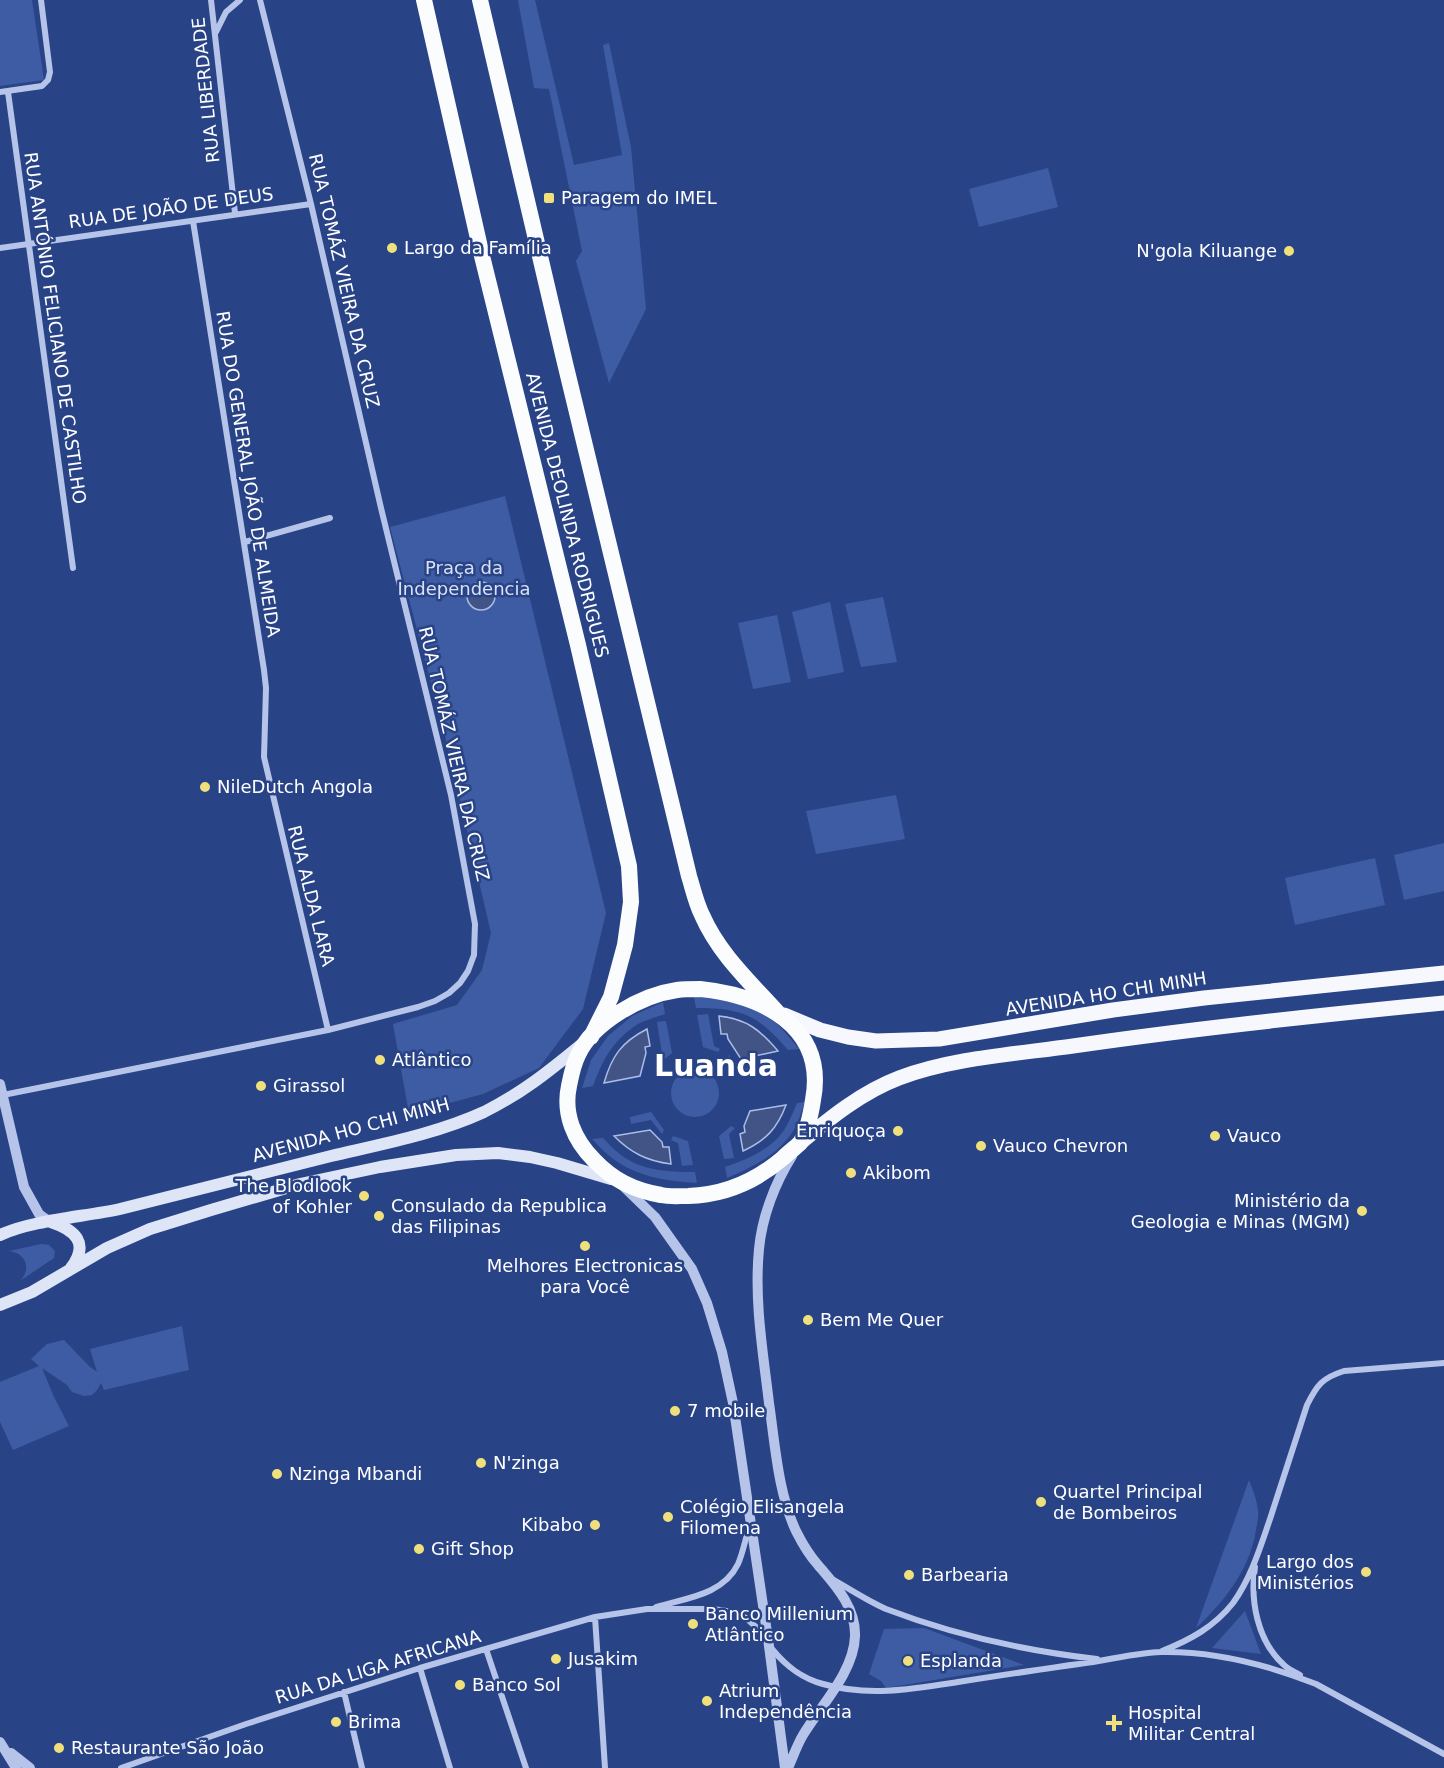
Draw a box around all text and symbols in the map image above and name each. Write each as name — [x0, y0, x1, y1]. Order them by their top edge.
street label: RUA LIBERDADE — [187, 16, 224, 164]
street label: RUA ANTÓNIO FELICIANO DE CASTILHO — [20, 151, 91, 505]
street label: RUA TOMÁZ VIEIRA DA CRUZ — [305, 151, 384, 410]
street label: RUA DE JOÃO DE DEUS — [67, 183, 275, 232]
place label: Paragem do IMEL — [561, 187, 717, 208]
marker: Paragem do IMEL — [542, 191, 556, 205]
place label: Largo da Família — [404, 237, 552, 258]
place label: N'gola Kiluange — [1136, 240, 1277, 261]
marker: Largo da Família — [385, 241, 399, 255]
marker: N'gola Kiluange — [1282, 244, 1296, 258]
street label: RUA DO GENERAL JOÃO DE ALMEIDA — [212, 309, 285, 639]
street label: AVENIDA DEOLINDA RODRIGUES — [522, 370, 613, 660]
park label: Praça da Independencia — [398, 557, 530, 599]
street label: RUA TOMÁZ VIEIRA DA CRUZ — [415, 624, 494, 883]
place label: NileDutch Angola — [217, 776, 373, 797]
marker: NileDutch Angola — [198, 780, 212, 794]
street label: RUA ALDA LARA — [284, 823, 339, 969]
street label: AVENIDA HO CHI MINH — [1004, 967, 1208, 1020]
district label: Luanda — [654, 1048, 778, 1083]
place label: Atlântico — [392, 1049, 471, 1070]
marker: Atlântico — [373, 1053, 387, 1067]
place label: Girassol — [273, 1075, 345, 1096]
marker: Girassol — [254, 1079, 268, 1093]
street label: AVENIDA HO CHI MINH — [250, 1093, 452, 1166]
place label: Enriquoça — [796, 1120, 886, 1141]
marker: Enriquoça — [891, 1124, 905, 1138]
place label: Vauco — [1227, 1125, 1281, 1146]
marker: Vauco — [1208, 1129, 1222, 1143]
place label: Vauco Chevron — [993, 1135, 1128, 1156]
marker: Vauco Chevron — [974, 1139, 988, 1153]
place label: Akibom — [863, 1162, 931, 1183]
marker: Akibom — [844, 1166, 858, 1180]
place label: The Blodlook of Kohler — [235, 1175, 353, 1217]
marker: The Blodlook of Kohler — [357, 1189, 371, 1203]
place label: Ministério da Geologia e Minas (MGM) — [1131, 1190, 1350, 1232]
place label: Consulado da Republica das Filipinas — [391, 1195, 607, 1237]
marker: Ministério da Geologia e Minas (MGM) — [1355, 1204, 1369, 1218]
marker: Consulado da Republica das Filipinas — [372, 1209, 386, 1223]
marker: Melhores Electronicas para Você — [578, 1239, 592, 1253]
place label: Melhores Electronicas para Você — [487, 1255, 683, 1297]
place label: Bem Me Quer — [820, 1309, 944, 1330]
marker: Bem Me Quer — [801, 1313, 815, 1327]
place label: 7 mobile — [687, 1400, 765, 1421]
marker: 7 mobile — [668, 1404, 682, 1418]
place label: N'zinga — [493, 1452, 560, 1473]
marker: N'zinga — [474, 1456, 488, 1470]
place label: Nzinga Mbandi — [289, 1463, 422, 1484]
marker: Nzinga Mbandi — [270, 1467, 284, 1481]
place label: Quartel Principal de Bombeiros — [1053, 1481, 1203, 1523]
marker: Quartel Principal de Bombeiros — [1034, 1495, 1048, 1509]
place label: Colégio Elisangela Filomena — [680, 1496, 845, 1538]
marker: Colégio Elisangela Filomena — [661, 1510, 675, 1524]
place label: Kibabo — [521, 1514, 583, 1535]
marker: Kibabo — [588, 1518, 602, 1532]
place label: Gift Shop — [431, 1538, 514, 1559]
marker: Gift Shop — [412, 1542, 426, 1556]
place label: Largo dos Ministérios — [1257, 1551, 1354, 1593]
place label: Barbearia — [921, 1564, 1009, 1585]
marker: Largo dos Ministérios — [1359, 1565, 1373, 1579]
marker: Barbearia — [902, 1568, 916, 1582]
place label: Banco Millenium Atlântico — [705, 1603, 853, 1645]
marker: Banco Millenium Atlântico — [686, 1617, 700, 1631]
street label: RUA DA LIGA AFRICANA — [273, 1625, 484, 1708]
place label: Jusakim — [567, 1648, 638, 1669]
place label: Esplanda — [920, 1650, 1002, 1671]
marker: Jusakim — [549, 1652, 563, 1666]
marker: Esplanda — [901, 1654, 915, 1668]
place label: Banco Sol — [472, 1674, 561, 1695]
marker: Banco Sol — [453, 1678, 467, 1692]
place label: Atrium Independência — [719, 1680, 852, 1722]
marker: Atrium Independência — [700, 1694, 714, 1708]
place label: Hospital Militar Central — [1128, 1702, 1255, 1744]
place label: Brima — [348, 1711, 401, 1732]
marker: Hospital Militar Central — [1105, 1714, 1123, 1732]
marker: Brima — [329, 1715, 343, 1729]
place label: Restaurante São João — [71, 1737, 264, 1758]
marker: Restaurante São João — [52, 1741, 66, 1755]

